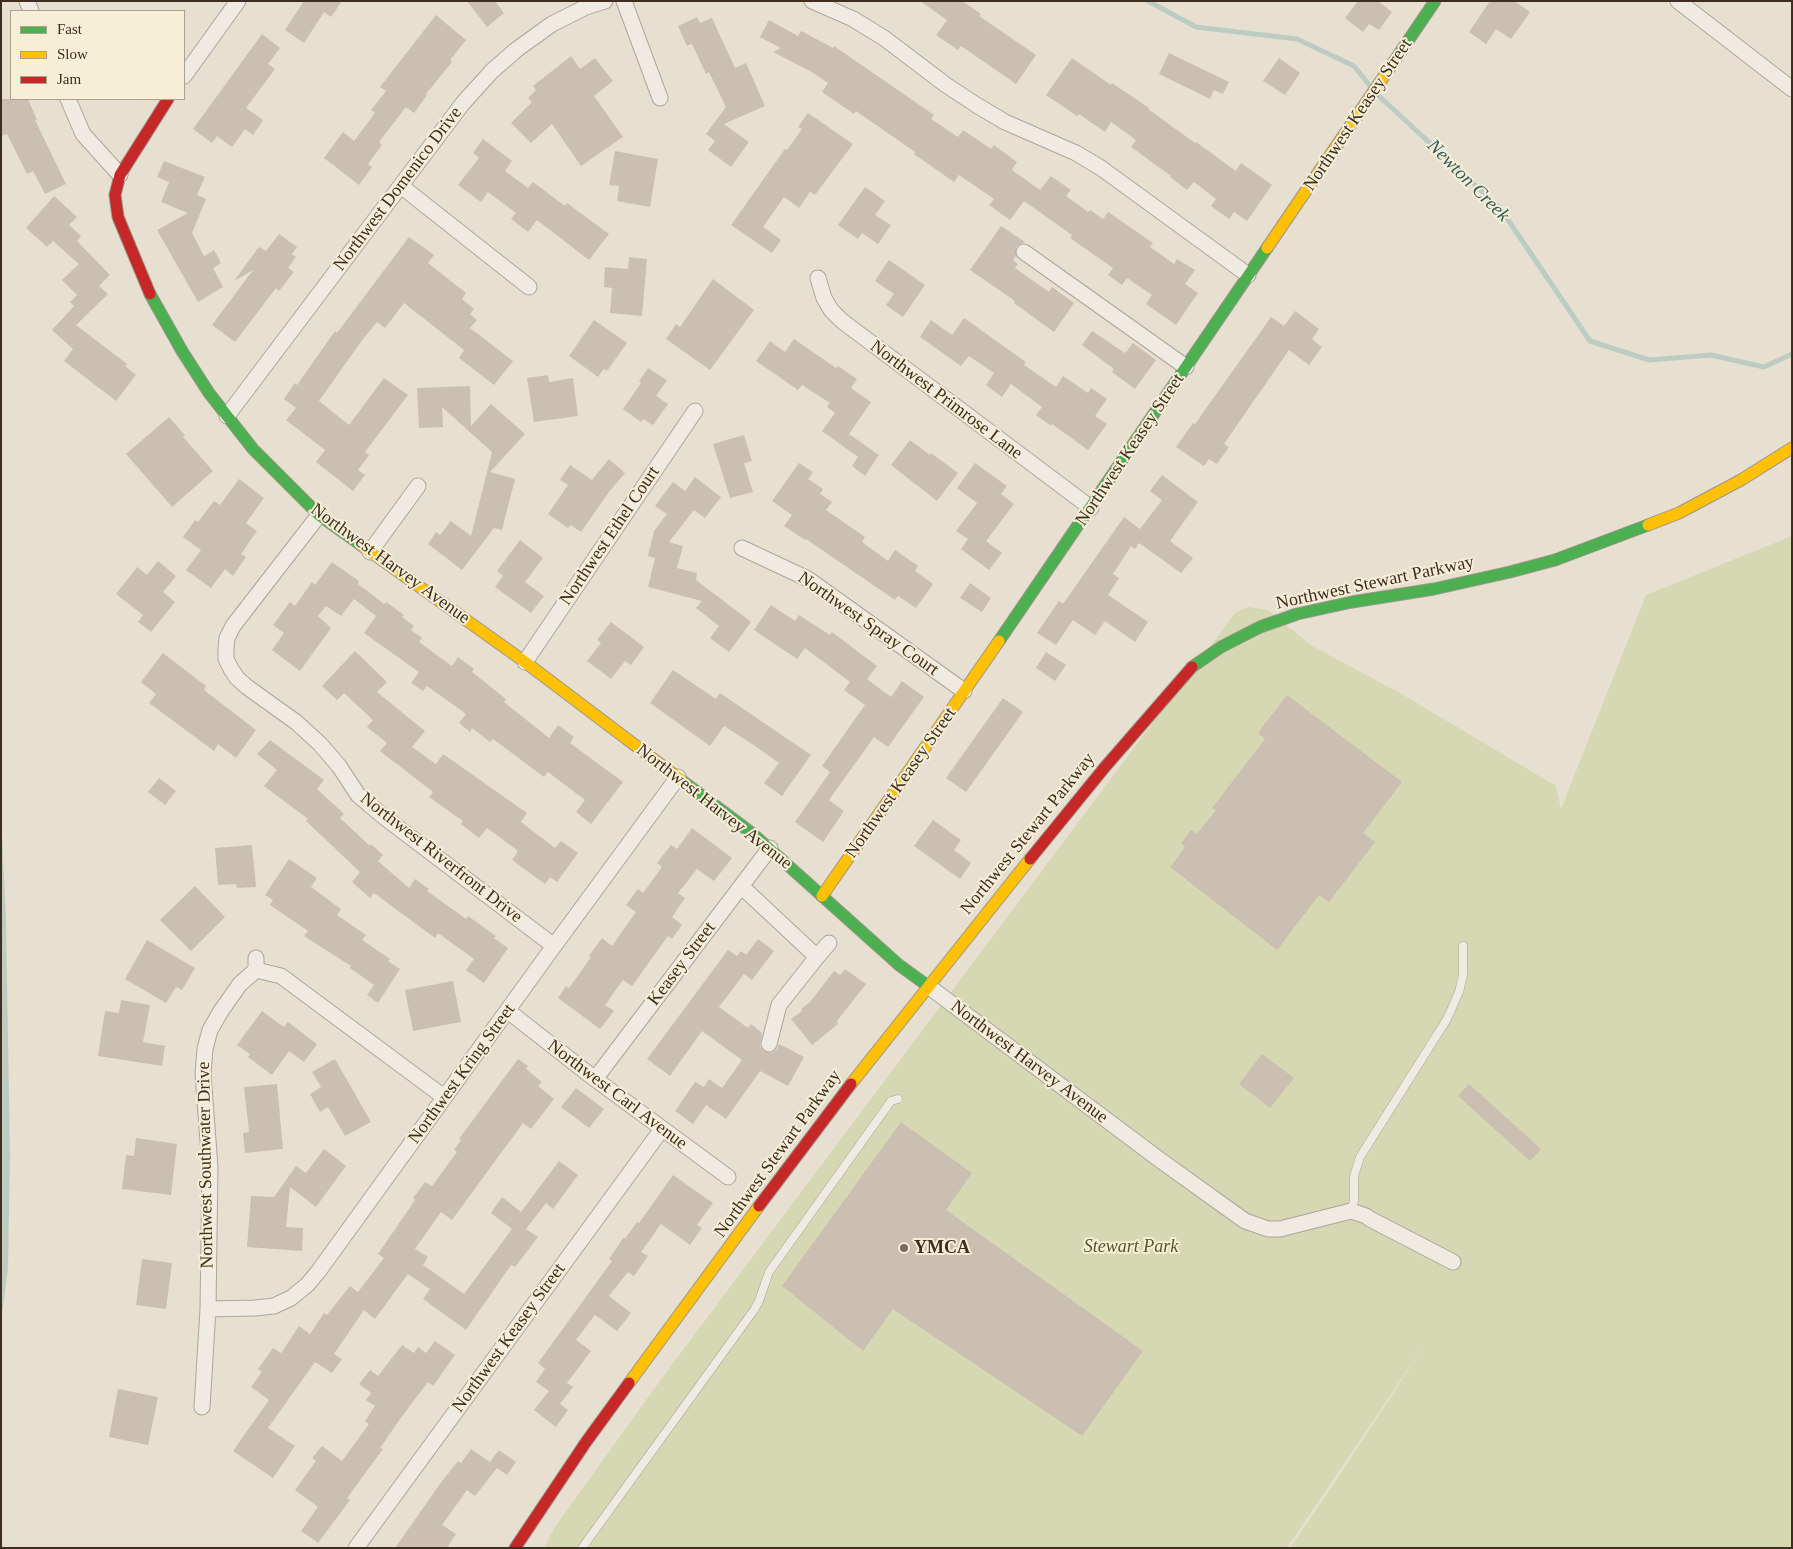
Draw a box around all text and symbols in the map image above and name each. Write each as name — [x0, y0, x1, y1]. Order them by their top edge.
legend — [10, 10, 185, 100]
text: Fast — [57, 21, 82, 37]
street label: Northwest Keasey Street — [1299, 35, 1417, 195]
text: Slow — [57, 46, 88, 62]
text: Jam — [57, 71, 81, 87]
street label: Northwest Domenico Drive — [329, 103, 467, 275]
water label: Newton Creek — [1422, 135, 1514, 227]
street label: Northwest Primrose Lane — [866, 336, 1026, 464]
street label: Northwest Keasey Street — [1071, 370, 1189, 530]
street label: Northwest Ethel Court — [555, 462, 665, 610]
street label: Northwest Harvey Avenue — [306, 499, 474, 629]
street label: Northwest Stewart Parkway — [1274, 551, 1476, 615]
street label: Northwest Spray Court — [793, 567, 943, 681]
street label: Northwest Keasey Street — [841, 704, 961, 862]
street label: Northwest Harvey Avenue — [632, 740, 796, 874]
street label: Northwest Stewart Parkway — [956, 749, 1100, 919]
street label: Northwest Riverfront Drive — [356, 788, 526, 928]
street label: Keasey Street — [643, 918, 721, 1010]
street label: Northwest Harvey Avenue — [946, 996, 1112, 1128]
street label: Northwest Kring Street — [404, 1000, 520, 1148]
street label: Northwest Carl Avenue — [543, 1035, 691, 1155]
street label: Northwest Southwater Drive — [193, 1061, 219, 1269]
street label: Northwest Stewart Parkway — [710, 1066, 846, 1242]
park label: Stewart Park — [1084, 1236, 1178, 1258]
place label: YMCA — [914, 1237, 970, 1259]
marker: YMCA — [898, 1242, 910, 1254]
street label: Northwest Keasey Street — [448, 1259, 570, 1417]

